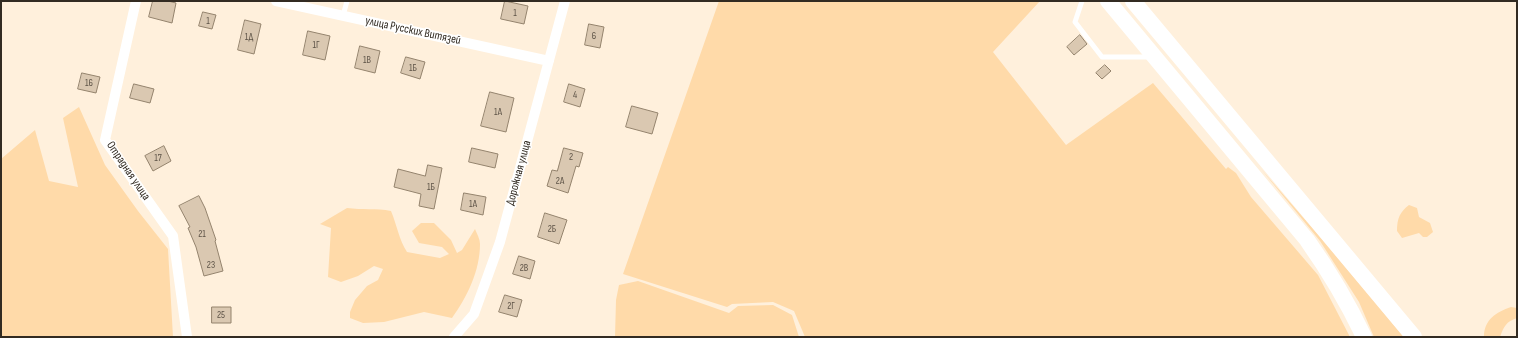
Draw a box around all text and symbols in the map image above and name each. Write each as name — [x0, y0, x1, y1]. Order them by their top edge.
house number: 1 — [513, 7, 517, 19]
street label: улица Русских Витязей — [364, 14, 462, 48]
house number: 1 — [206, 15, 210, 27]
house number: 6 — [592, 30, 596, 42]
house number: 1Д — [245, 31, 253, 43]
house number: 1Г — [312, 39, 320, 51]
house number: 1В — [363, 54, 371, 66]
house number: 1Б — [409, 62, 417, 74]
house number: 16 — [85, 77, 93, 89]
house number: 4 — [573, 89, 577, 101]
house number: 1А — [494, 106, 502, 118]
street label: Отрадная улица — [103, 139, 153, 203]
street label: Дорожная улица — [503, 139, 535, 207]
house number: 2 — [569, 151, 573, 163]
house number: 17 — [154, 152, 162, 164]
house number: 2А — [556, 175, 564, 187]
house number: 1Б — [427, 181, 435, 193]
house number: 1А — [469, 198, 477, 210]
house number: 2Б — [548, 223, 556, 235]
house number: 21 — [198, 228, 206, 240]
house number: 23 — [207, 259, 215, 271]
house number: 2В — [520, 262, 528, 274]
house number: 2Г — [507, 300, 515, 312]
house number: 25 — [217, 309, 225, 321]

